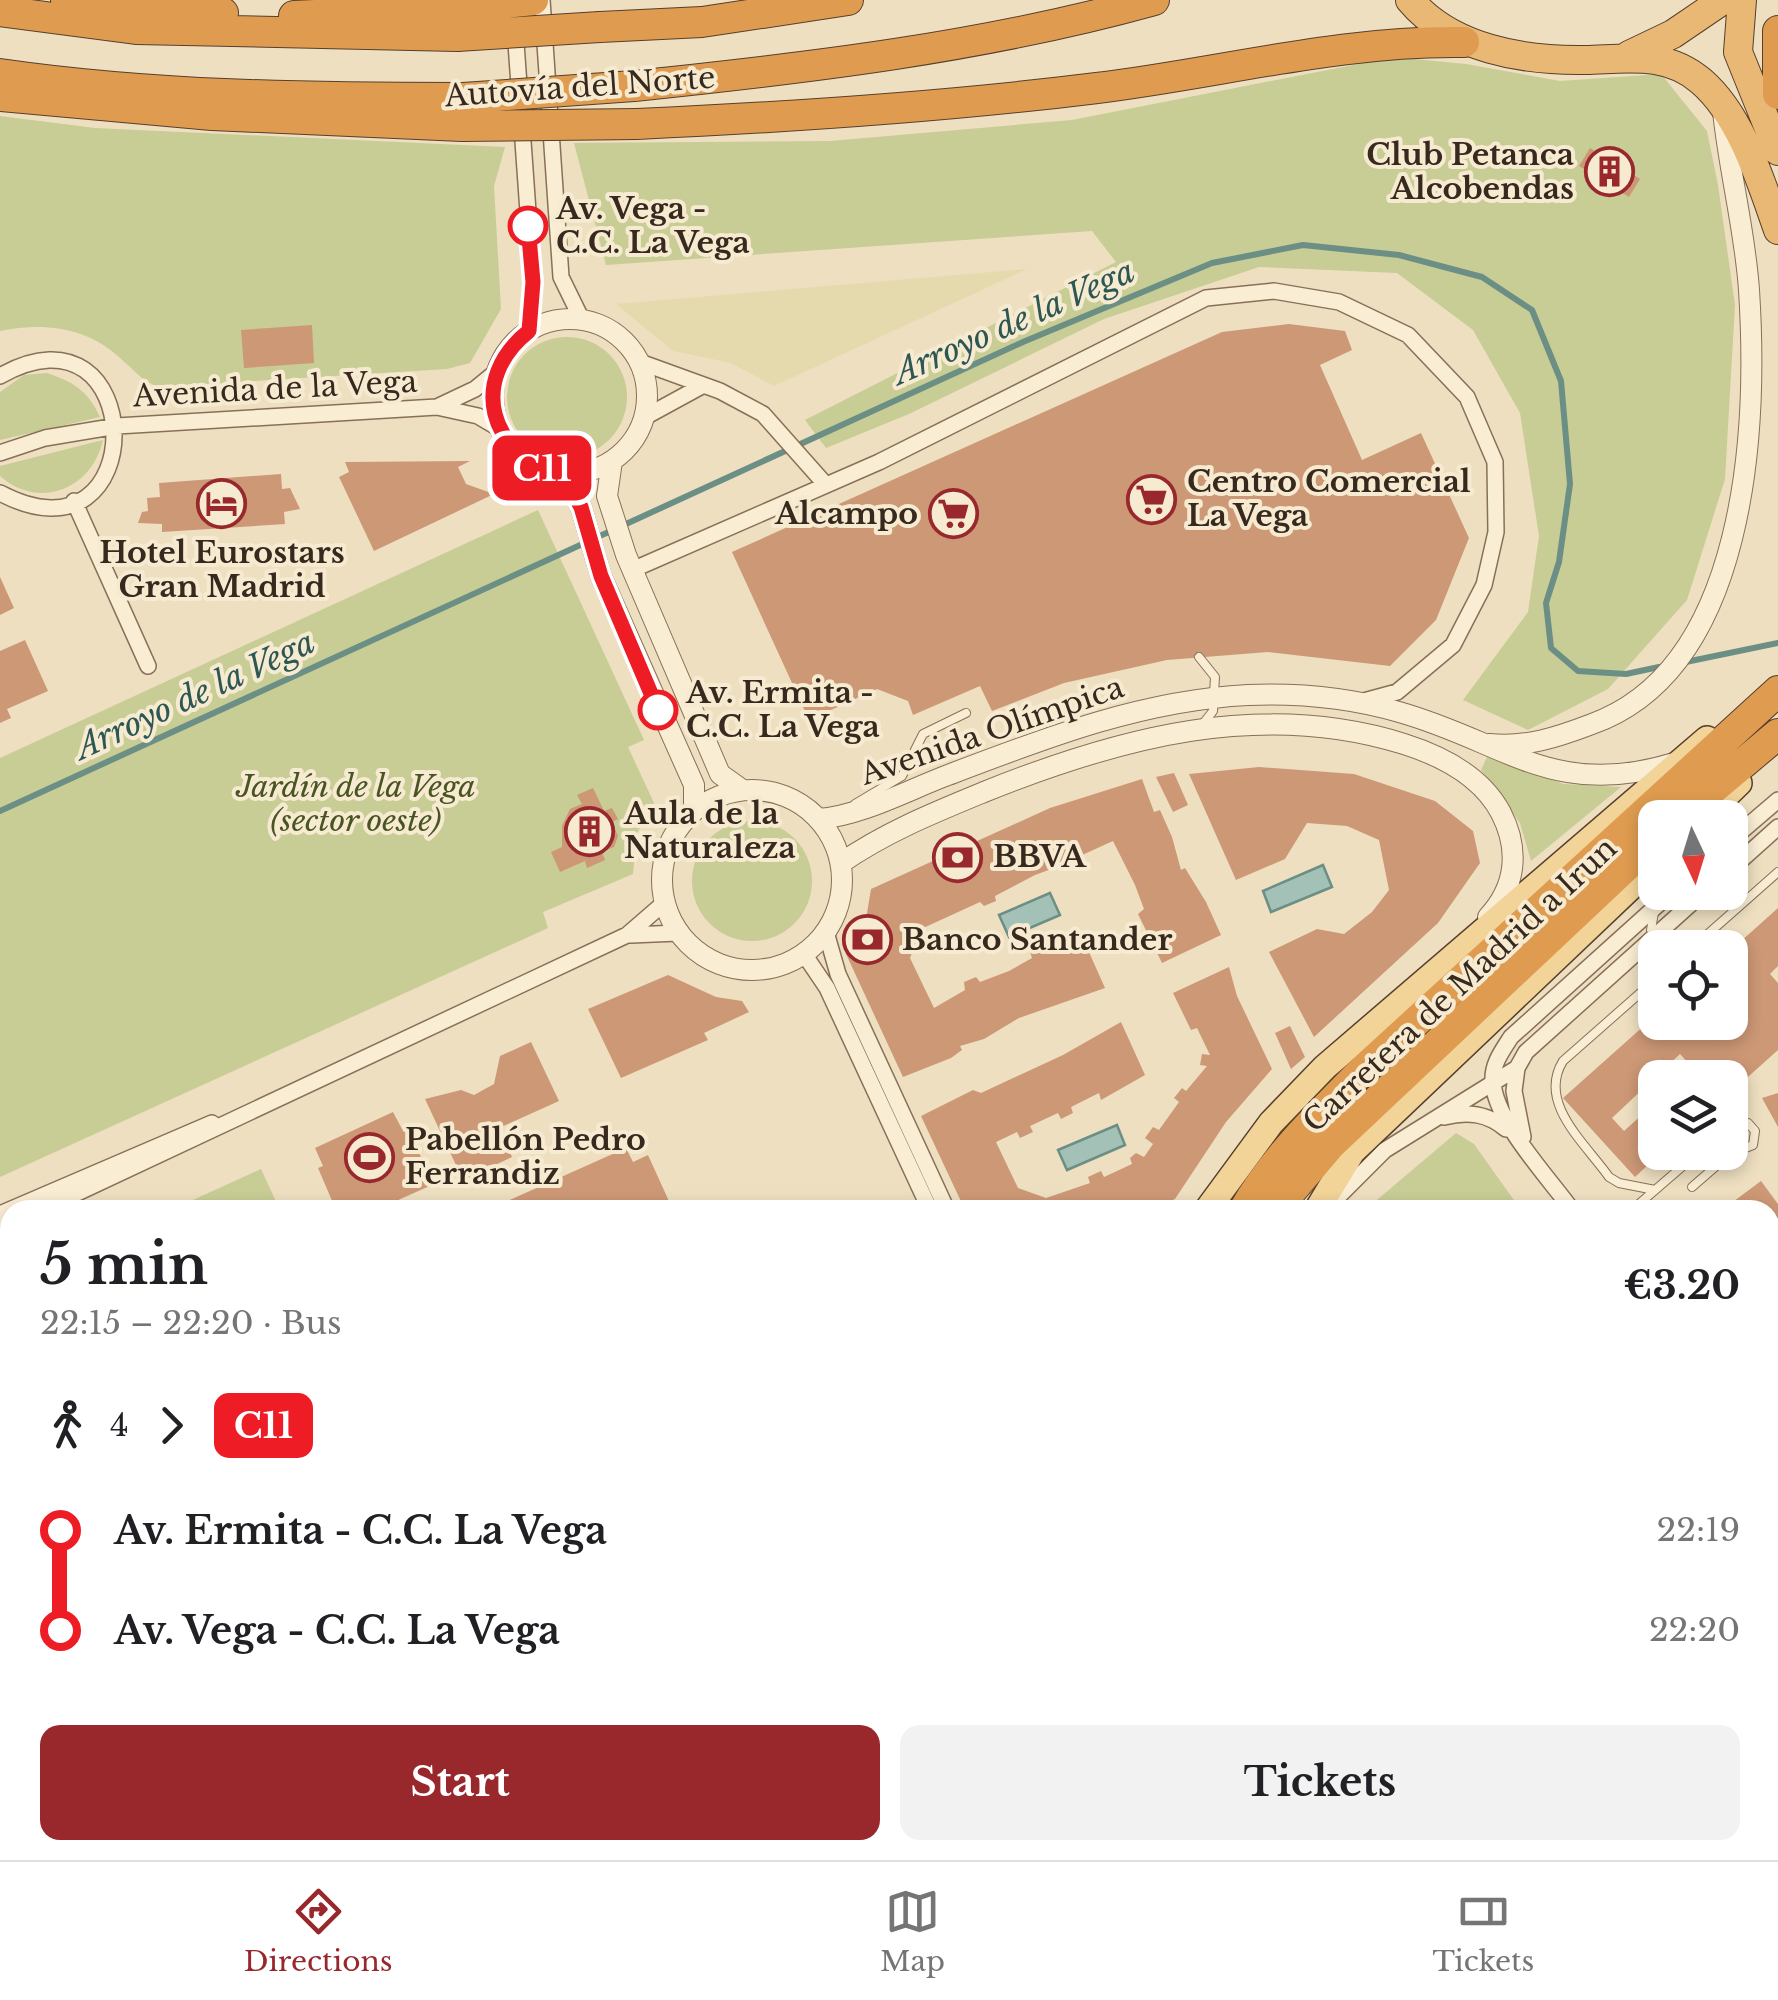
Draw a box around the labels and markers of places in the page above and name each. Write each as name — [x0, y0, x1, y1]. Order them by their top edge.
place label: Club Petanca Alcobendas — [1366, 136, 1574, 207]
building icon: Club Petanca Alcobendas — [1583, 146, 1635, 198]
place label: Av. Vega - C.C. La Vega — [555, 190, 750, 261]
marker: Av. Vega - C.C. La Vega — [509, 207, 547, 245]
place label: Centro Comercial La Vega — [1187, 463, 1471, 534]
supermarket icon: Centro Comercial La Vega — [1126, 473, 1178, 525]
hotel icon: Hotel Eurostars Gran Madrid — [196, 478, 248, 530]
supermarket icon: Alcampo — [927, 488, 979, 540]
place label: Alcampo — [774, 495, 918, 532]
place label: Hotel Eurostars Gran Madrid — [99, 534, 345, 605]
place label: Av. Ermita - C.C. La Vega — [685, 674, 880, 745]
marker: Av. Ermita - C.C. La Vega — [639, 691, 677, 729]
place label: Aula de la Naturaleza — [623, 795, 796, 866]
building icon: Aula de la Naturaleza — [563, 805, 615, 857]
bank icon: BBVA — [932, 831, 984, 883]
place label: BBVA — [993, 838, 1088, 875]
bank icon: Banco Santander — [841, 914, 893, 966]
place label: Banco Santander — [902, 921, 1172, 958]
place label: Pabellón Pedro Ferrandiz — [405, 1121, 646, 1192]
sports icon: Pabellón Pedro Ferrandiz — [344, 1131, 396, 1183]

